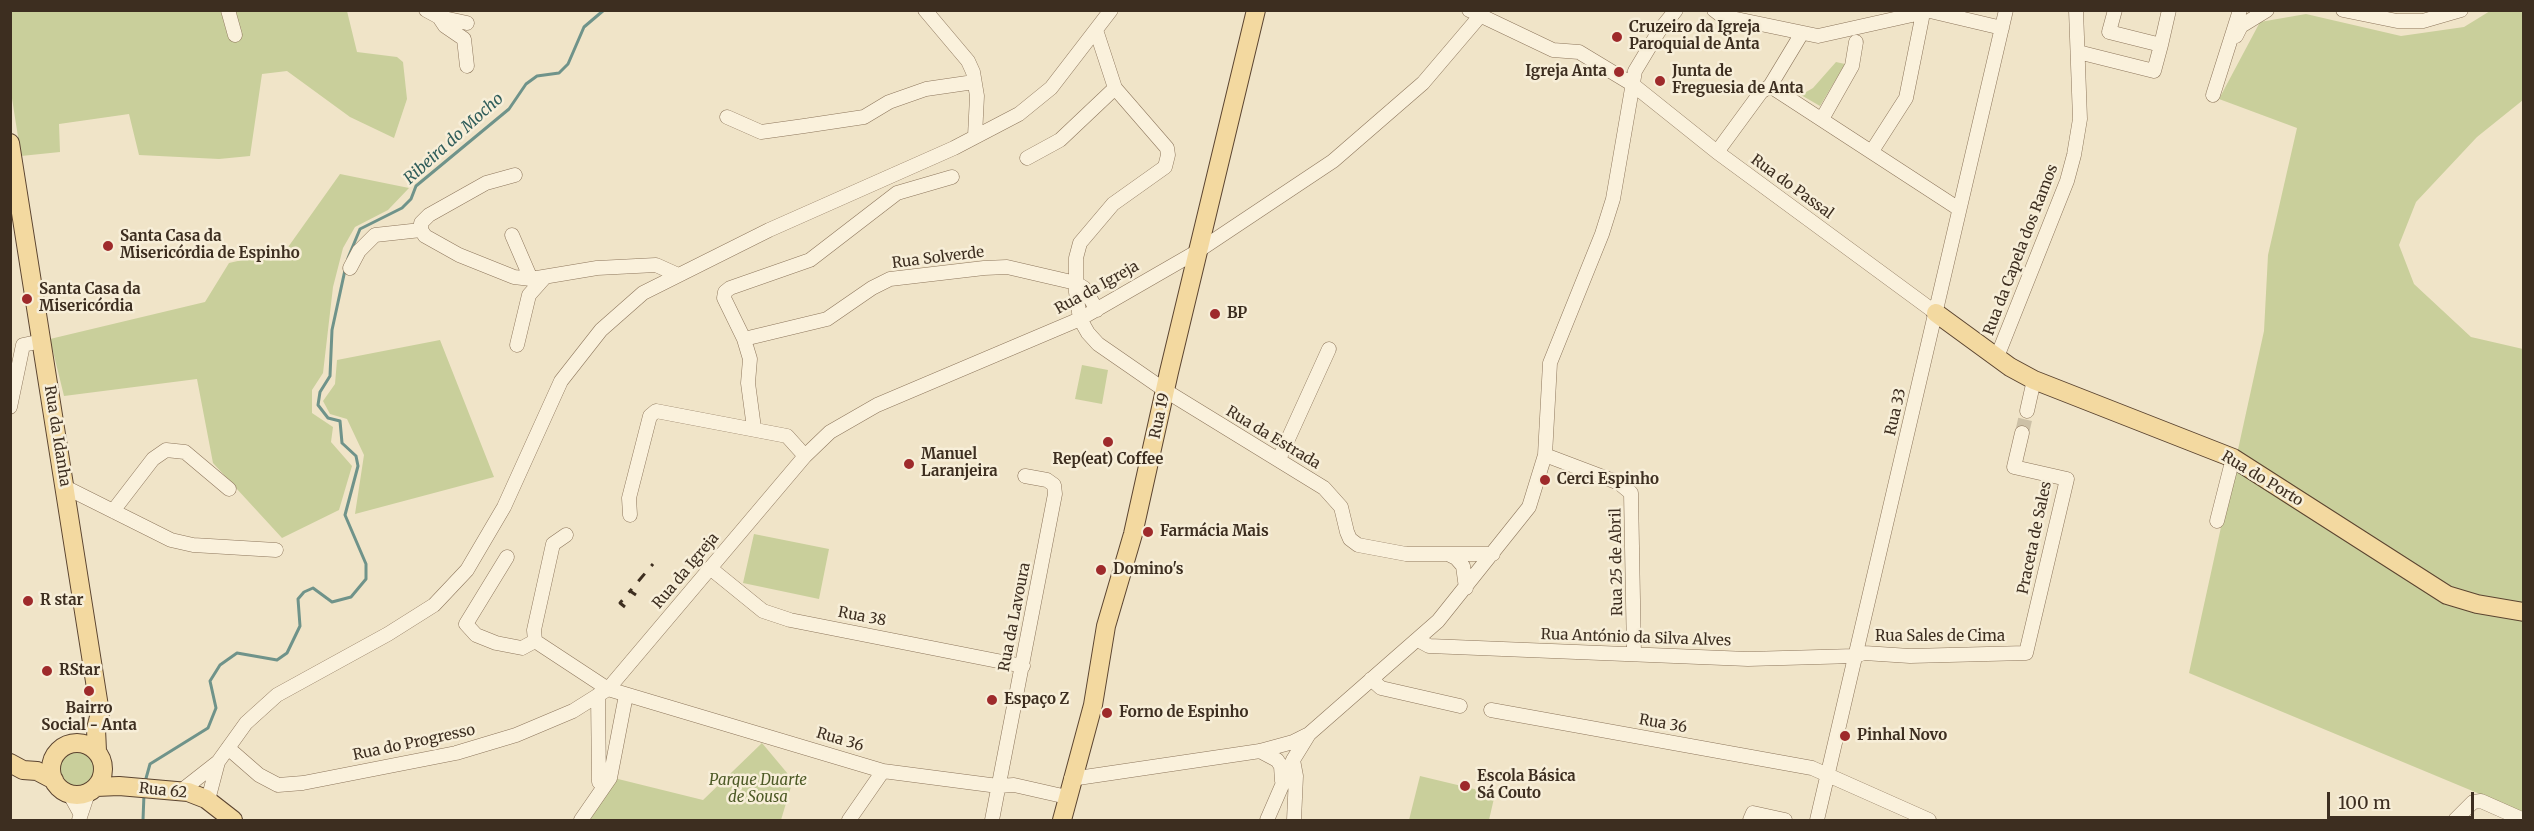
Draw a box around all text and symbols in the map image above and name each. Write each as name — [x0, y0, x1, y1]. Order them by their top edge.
place label: Cruzeiro da Igreja Paroquial de Anta — [1629, 19, 1760, 54]
marker: Cruzeiro da Igreja Paroquial de Anta — [1610, 30, 1624, 44]
place label: Igreja Anta — [1525, 63, 1607, 81]
place label: Junta de Freguesia de Anta — [1672, 63, 1804, 98]
marker: Igreja Anta — [1612, 65, 1626, 79]
marker: Junta de Freguesia de Anta — [1653, 74, 1667, 88]
water label: Ribeira do Mocho — [400, 89, 508, 189]
street label: Rua do Passal — [1747, 151, 1837, 223]
street label: Rua da Capela dos Ramos — [1980, 162, 2062, 338]
place label: Santa Casa da Misericórdia de Espinho — [120, 228, 300, 263]
marker: Santa Casa da Misericórdia de Espinho — [101, 239, 115, 253]
street label: Rua Solverde — [891, 243, 985, 273]
street label: Rua da Igreja — [1052, 258, 1142, 318]
place label: Santa Casa da Misericórdia — [39, 281, 141, 316]
marker: Santa Casa da Misericórdia — [20, 292, 34, 306]
place label: BP — [1227, 305, 1247, 323]
marker: BP — [1208, 307, 1222, 321]
street label: Rua da Idanha — [40, 384, 74, 488]
street label: Rua 33 — [1882, 387, 1910, 437]
street label: Rua 19 — [1146, 391, 1174, 441]
street label: Rua da Estrada — [1223, 403, 1323, 473]
marker: Rep(eat) Coffee — [1101, 435, 1115, 449]
place label: Manuel Laranjeira — [921, 446, 998, 481]
street label: Rua do Porto — [2218, 448, 2306, 510]
place label: Rep(eat) Coffee — [1053, 451, 1163, 469]
marker: Manuel Laranjeira — [902, 457, 916, 471]
place label: Cerci Espinho — [1557, 471, 1659, 489]
marker: Cerci Espinho — [1538, 473, 1552, 487]
street label: Praceta de Sales — [2014, 480, 2056, 596]
street label: Rua 25 de Abril — [1607, 508, 1627, 616]
place label: Farmácia Mais — [1160, 523, 1269, 541]
marker: Farmácia Mais — [1141, 525, 1155, 539]
street label: Rua da Igreja — [649, 530, 723, 612]
street label: Rua da Lavoura — [996, 561, 1034, 673]
place label: Domino's — [1113, 561, 1184, 579]
marker: Domino's — [1094, 563, 1108, 577]
place label: R star — [40, 592, 84, 610]
marker: R star — [21, 594, 35, 608]
street label: Rua 38 — [836, 604, 888, 630]
street label: Rua António da Silva Alves — [1540, 626, 1732, 650]
street label: Rua Sales de Cima — [1875, 628, 2005, 646]
place label: RStar — [59, 662, 100, 680]
marker: RStar — [40, 664, 54, 678]
marker: Bairro Social - Anta — [82, 684, 96, 698]
place label: Espaço Z — [1004, 691, 1069, 709]
marker: Espaço Z — [985, 693, 999, 707]
place label: Bairro Social - Anta — [41, 700, 137, 735]
place label: Forno de Espinho — [1119, 704, 1249, 722]
marker: Forno de Espinho — [1100, 706, 1114, 720]
street label: Rua 36 — [1637, 711, 1689, 737]
street label: Rua do Progresso — [351, 721, 477, 765]
street label: Rua 36 — [814, 724, 866, 756]
place label: Pinhal Novo — [1857, 727, 1947, 745]
marker: Pinhal Novo — [1838, 729, 1852, 743]
place label: Escola Básica Sá Couto — [1477, 768, 1576, 803]
park label: Parque Duarte de Sousa — [709, 772, 807, 807]
marker: Escola Básica Sá Couto — [1458, 779, 1472, 793]
street label: Rua 62 — [138, 780, 188, 802]
scale bar — [2330, 780, 2477, 818]
text: 100 m — [2338, 791, 2391, 814]

